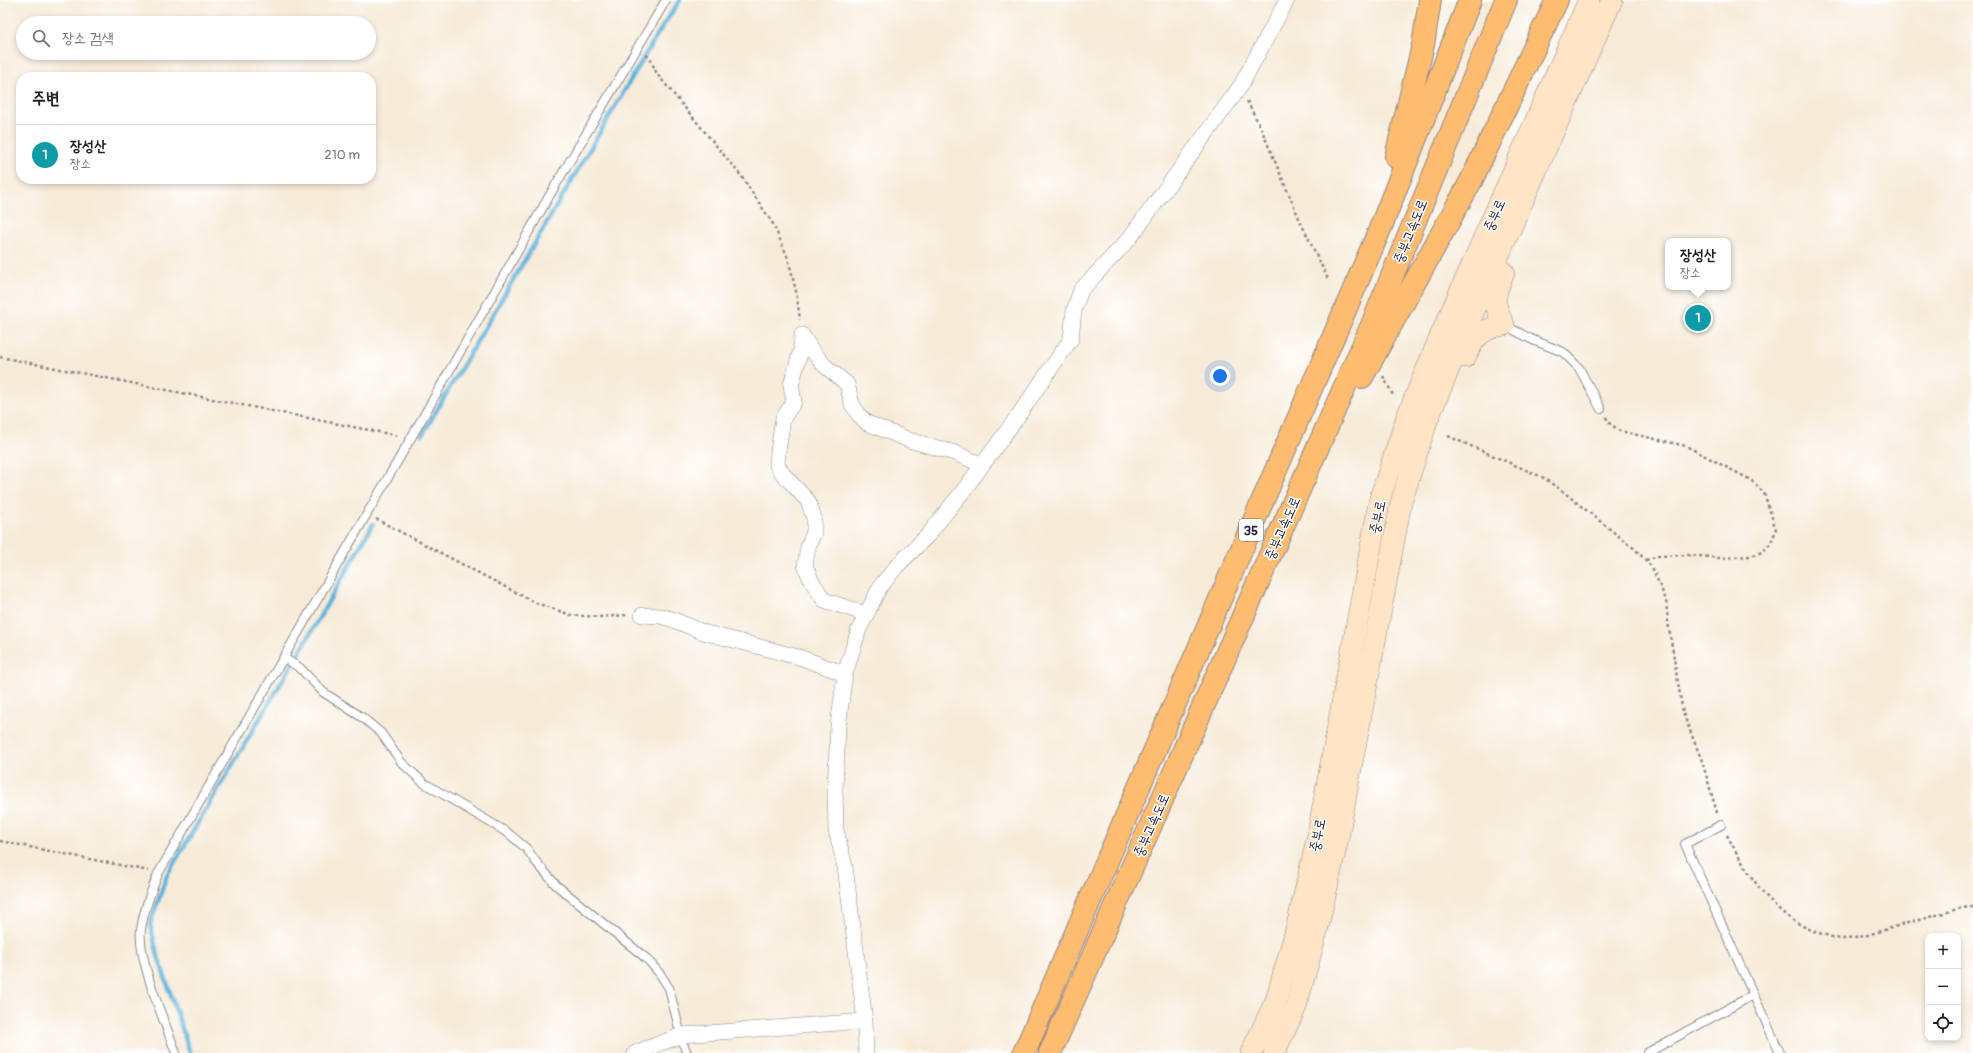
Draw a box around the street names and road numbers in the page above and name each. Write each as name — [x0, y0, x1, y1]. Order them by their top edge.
street label: 중부로 — [1480, 196, 1509, 234]
street label: 중부고속도로 — [1390, 197, 1431, 266]
street label: 중부고속도로 — [1261, 494, 1304, 563]
street label: 중부로 — [1366, 499, 1389, 535]
road number: 35 — [1239, 519, 1263, 541]
street label: 중부고속도로 — [1130, 791, 1173, 860]
street label: 중부로 — [1306, 817, 1329, 853]

